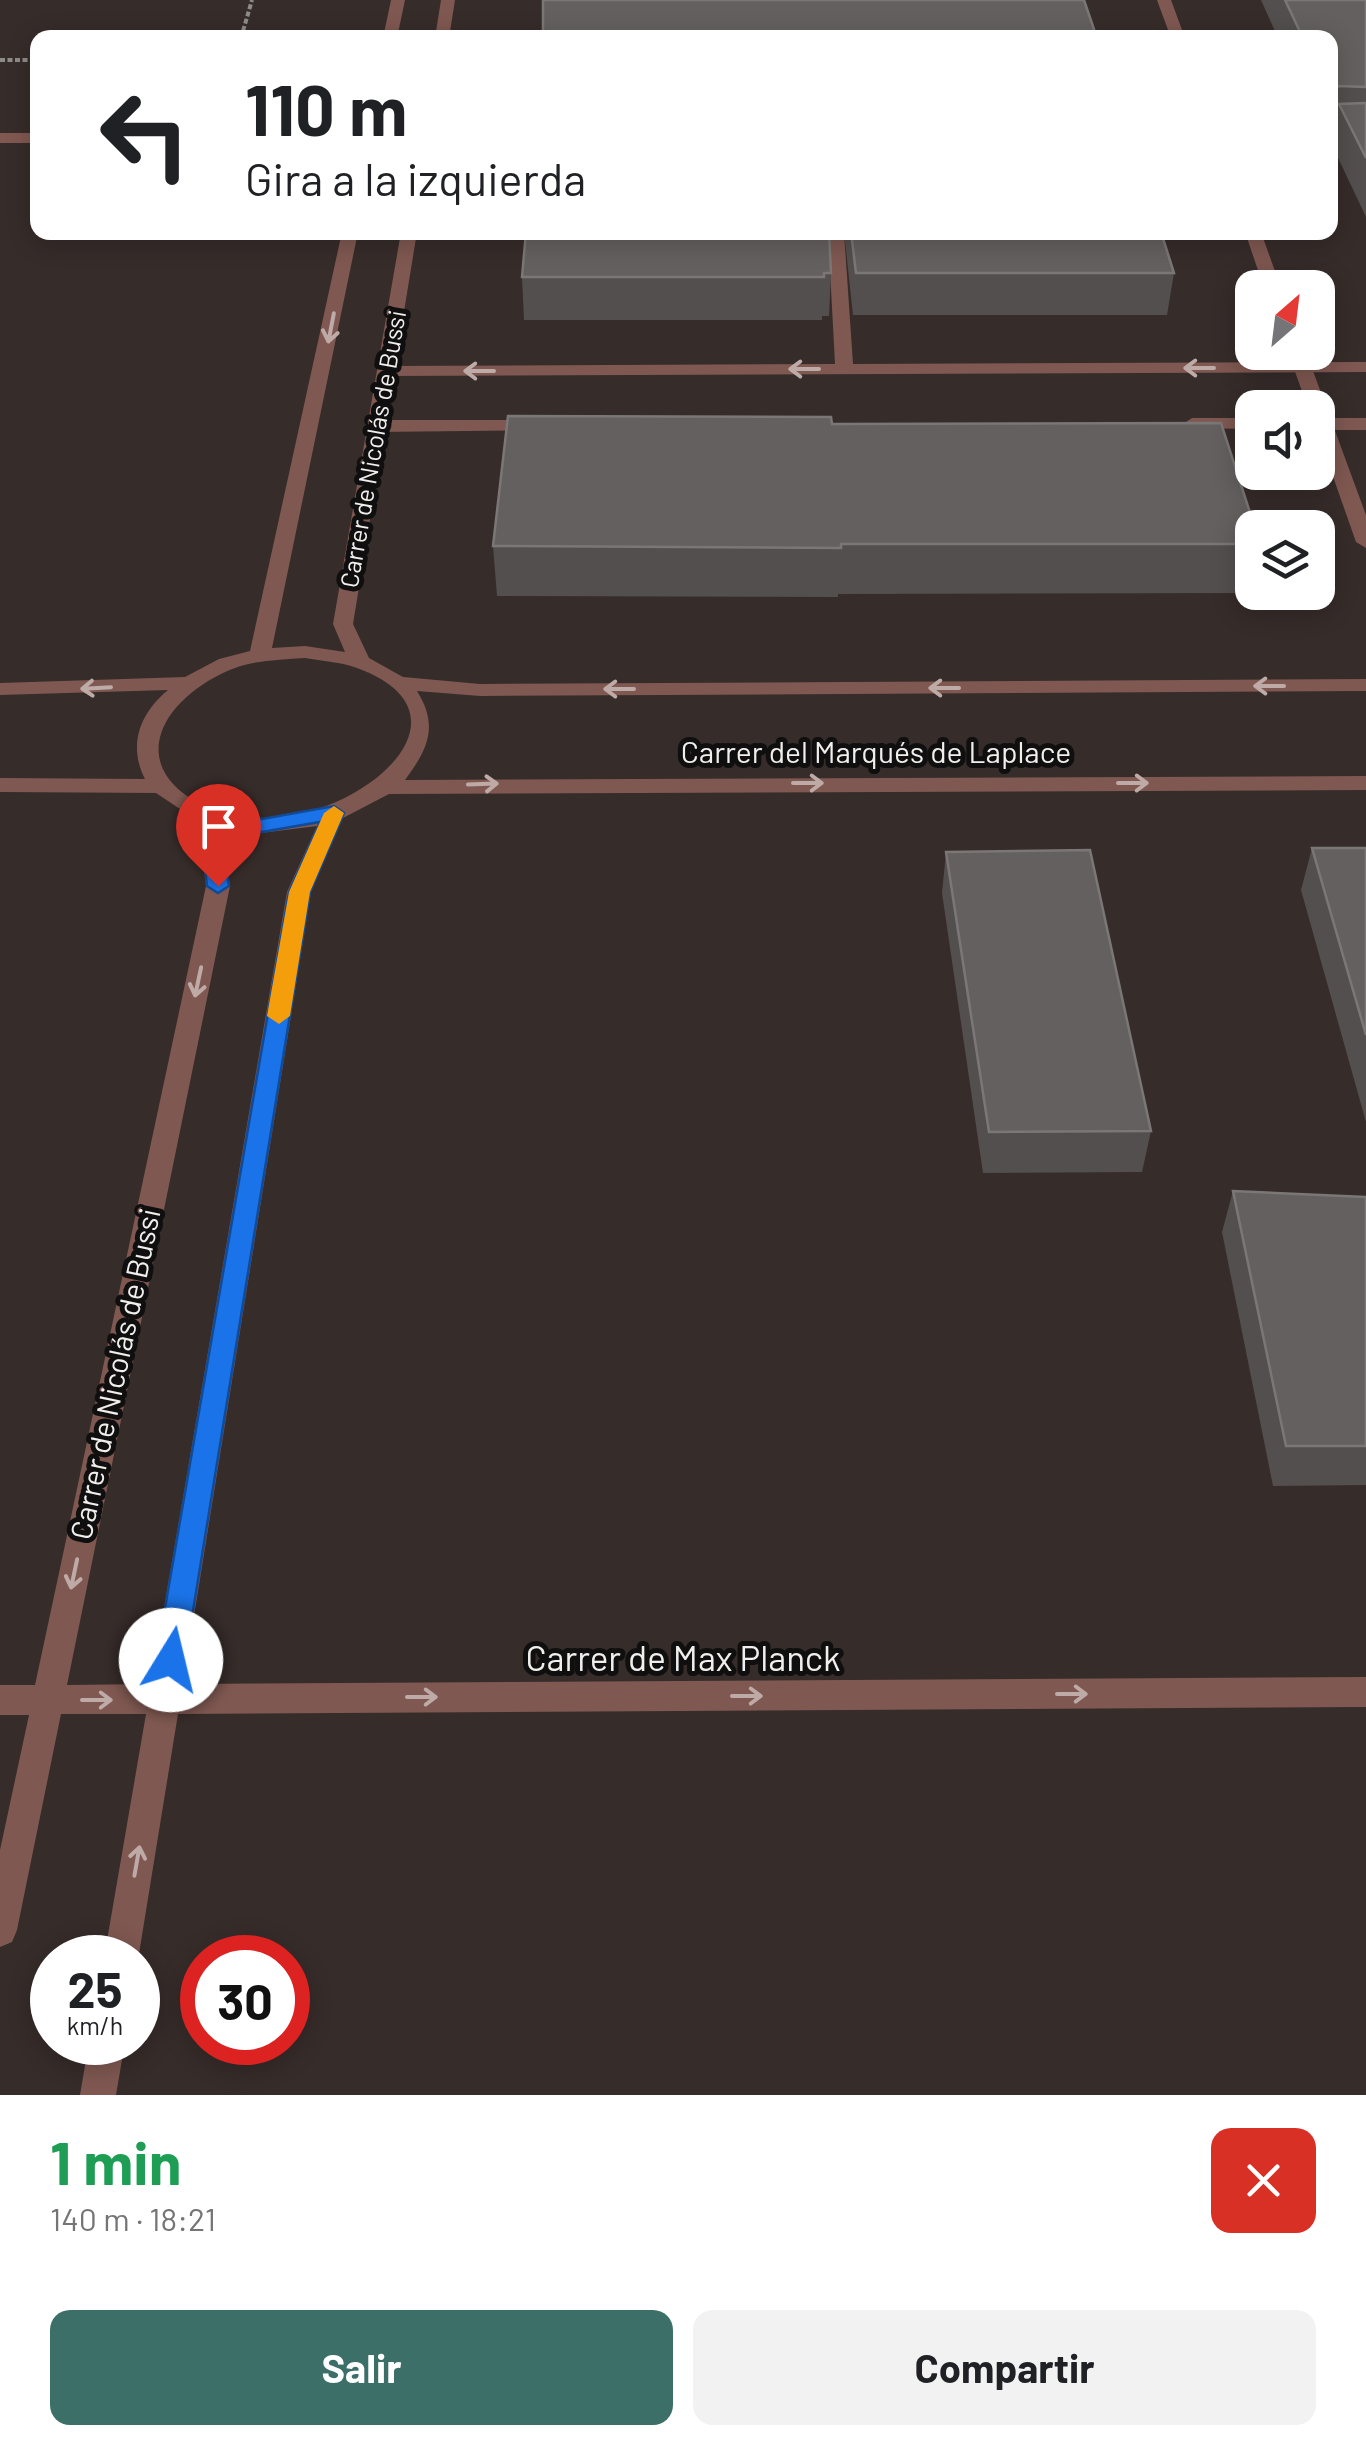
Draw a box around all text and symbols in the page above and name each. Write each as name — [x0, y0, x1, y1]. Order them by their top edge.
text: 110 m — [245, 66, 407, 150]
icon: left — [80, 70, 210, 200]
text: Gira a la izquierda — [245, 151, 586, 205]
north arrow — [1235, 270, 1335, 370]
map controls — [1235, 270, 1335, 610]
street label: Carrer de Nicolás de Bussi — [333, 308, 411, 590]
one-way arrow — [321, 311, 340, 343]
one-way arrow — [1183, 358, 1216, 378]
one-way arrow — [788, 360, 820, 379]
one-way arrow — [463, 362, 496, 380]
button: sound — [1235, 390, 1335, 490]
button: layers — [1235, 510, 1335, 610]
one-way arrow — [1253, 676, 1286, 696]
one-way arrow — [928, 678, 960, 697]
one-way arrow — [80, 679, 112, 698]
one-way arrow — [603, 680, 636, 698]
street label: Carrer del Marqués de Laplace — [681, 733, 1071, 769]
one-way arrow — [467, 774, 499, 793]
one-way arrow — [792, 774, 824, 792]
one-way arrow — [1116, 774, 1149, 792]
pin — [176, 784, 261, 887]
icon: arrive — [191, 799, 246, 854]
one-way arrow — [187, 965, 206, 997]
street label: Carrer de Nicolás de Bussi — [61, 1205, 167, 1542]
one-way arrow — [64, 1557, 83, 1589]
position arrow — [119, 1608, 223, 1712]
street label: Carrer de Max Planck — [526, 1636, 840, 1678]
one-way arrow — [1056, 1684, 1088, 1704]
one-way arrow — [730, 1686, 763, 1706]
one-way arrow — [406, 1688, 438, 1707]
one-way arrow — [81, 1690, 113, 1709]
one-way arrow — [128, 1846, 147, 1878]
speed limit sign: 30 — [180, 1935, 310, 2065]
text: 25 — [68, 1958, 122, 2018]
text: km/h — [67, 2010, 123, 2040]
text: 1 min — [50, 2125, 181, 2197]
button: close — [1211, 2128, 1316, 2233]
text: 140 m · 18:21 — [50, 2199, 216, 2237]
button: Salir — [50, 2310, 673, 2425]
button: Compartir — [693, 2310, 1316, 2425]

